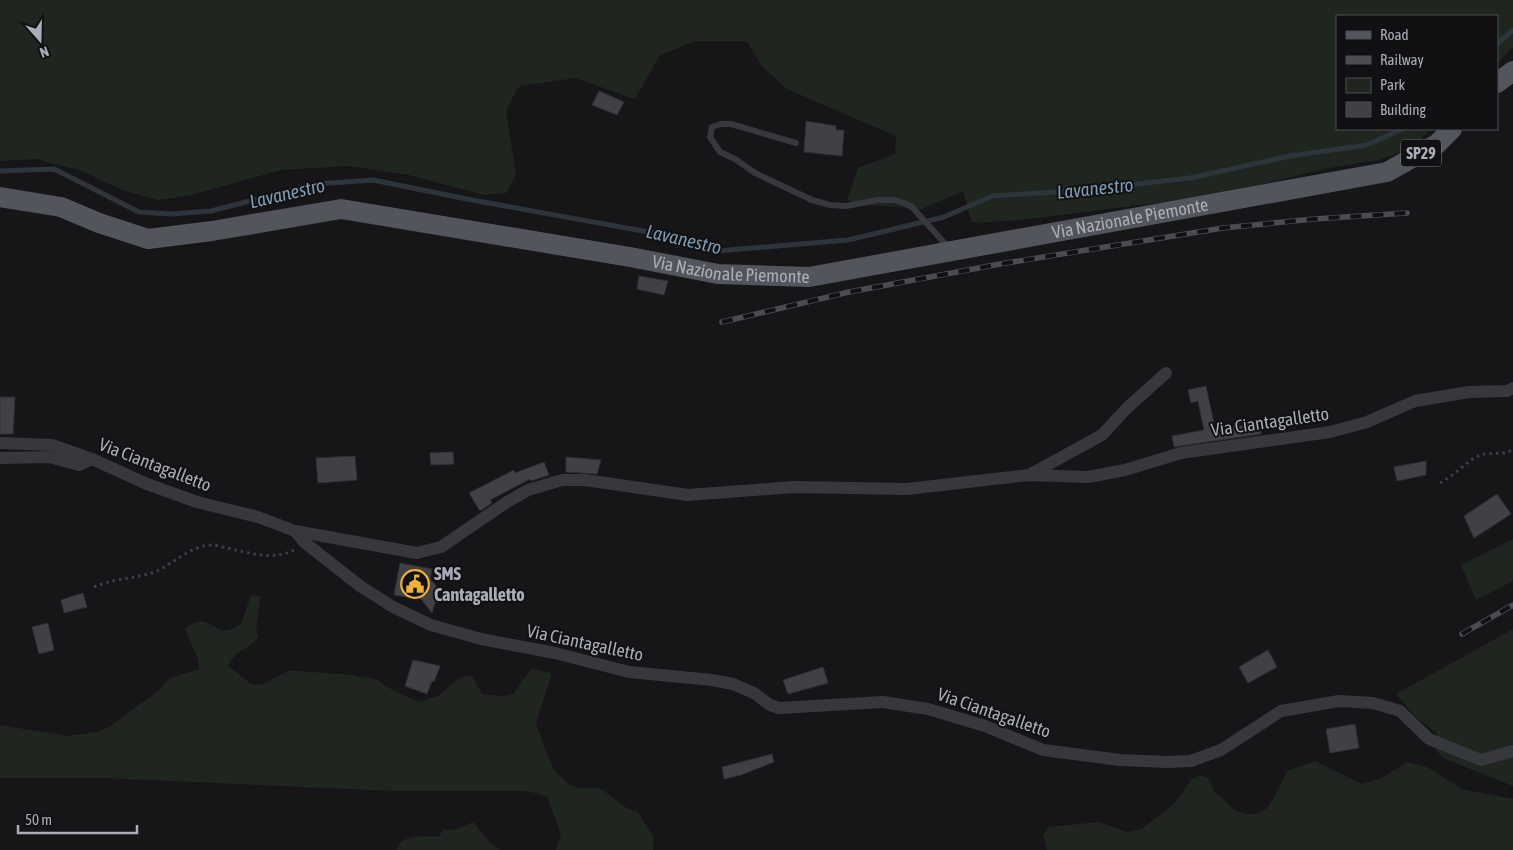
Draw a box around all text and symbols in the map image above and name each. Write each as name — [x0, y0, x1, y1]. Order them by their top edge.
north arrow — [15, 15, 65, 65]
legend — [1336, 15, 1498, 130]
text: Road — [1380, 26, 1409, 43]
text: N — [38, 43, 51, 61]
text: Railway — [1380, 51, 1424, 68]
text: Park — [1380, 76, 1405, 93]
text: Building — [1380, 101, 1426, 118]
road number: SP29 — [1401, 140, 1441, 167]
water label: Lavanestro — [1056, 173, 1134, 203]
water label: Lavanestro — [247, 174, 327, 212]
street label: Via Nazionale Piemonte — [1050, 194, 1210, 243]
water label: Lavanestro — [644, 220, 724, 258]
street label: Via Nazionale Piemonte — [651, 251, 810, 287]
street label: Via Ciantagalletto — [1210, 403, 1330, 440]
street label: Via Ciantagalletto — [96, 433, 214, 496]
place label: SMS Cantagalletto — [434, 563, 525, 605]
public building icon: SMS Cantagalletto — [400, 569, 430, 599]
street label: Via Ciantagalletto — [525, 620, 645, 665]
street label: Via Ciantagalletto — [935, 683, 1054, 742]
scale bar — [18, 802, 136, 834]
text: 50 m — [25, 811, 52, 828]

